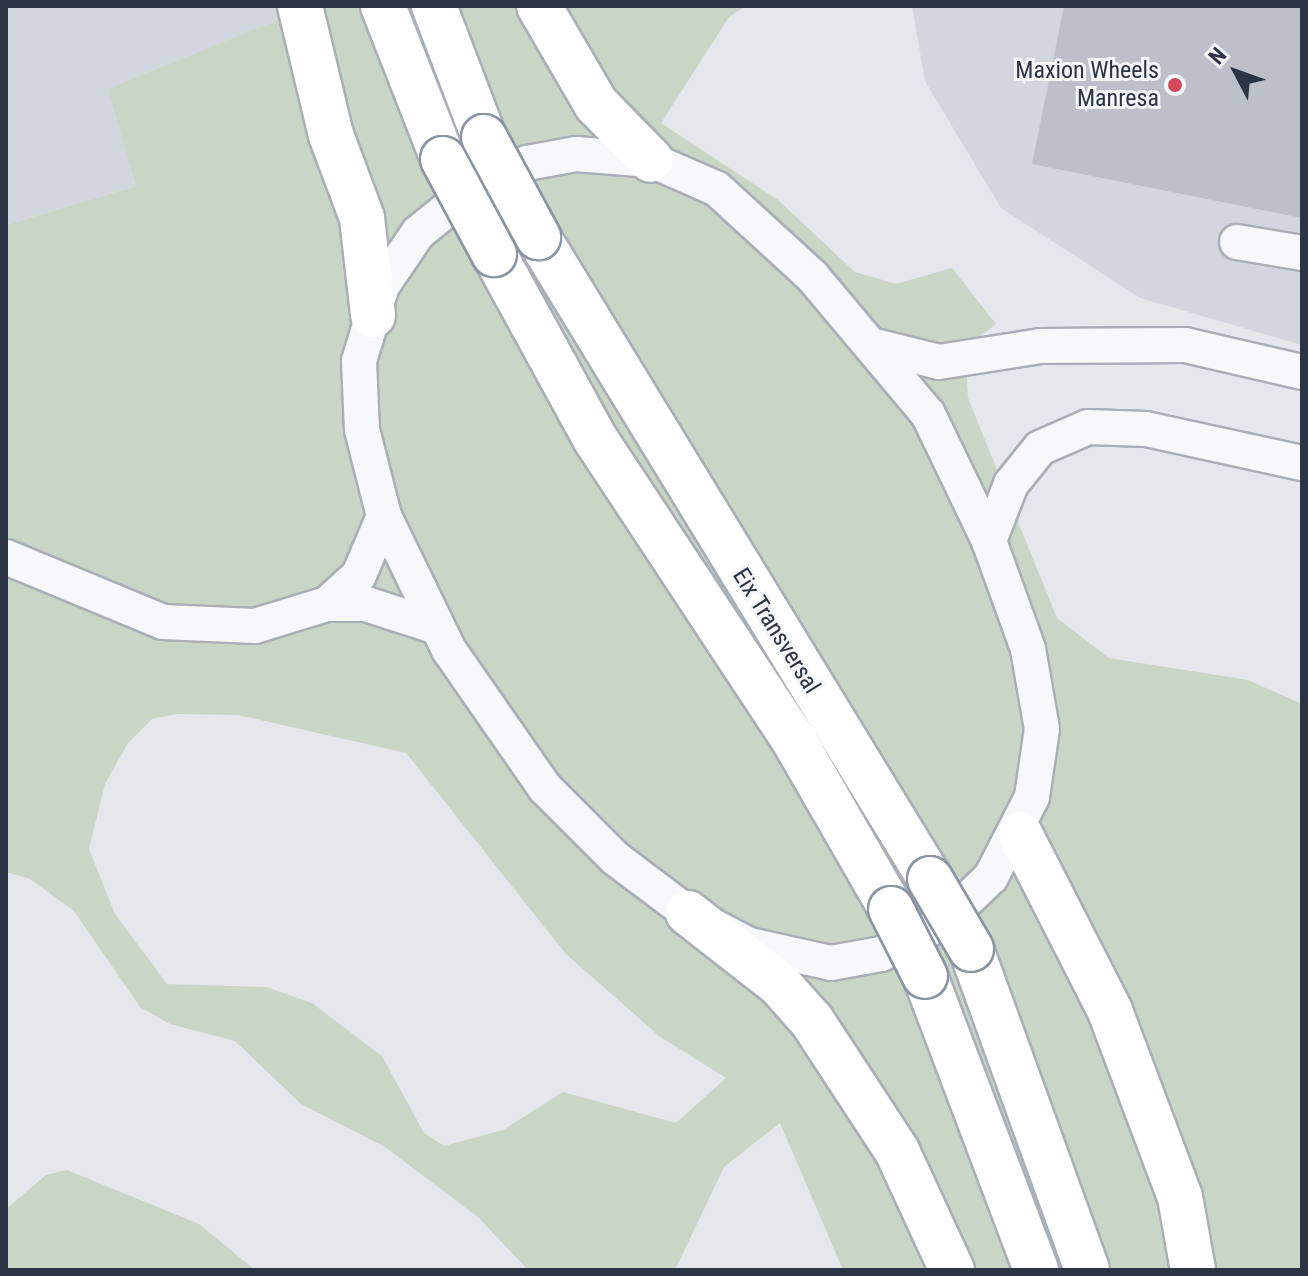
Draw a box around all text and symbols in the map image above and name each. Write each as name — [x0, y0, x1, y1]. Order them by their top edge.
north arrow — [1196, 32, 1276, 112]
text: N — [1204, 43, 1231, 69]
place label: Maxion Wheels Manresa — [1015, 57, 1159, 113]
marker: Maxion Wheels Manresa — [1166, 76, 1184, 94]
street label: Eix Transversal — [726, 563, 826, 699]

